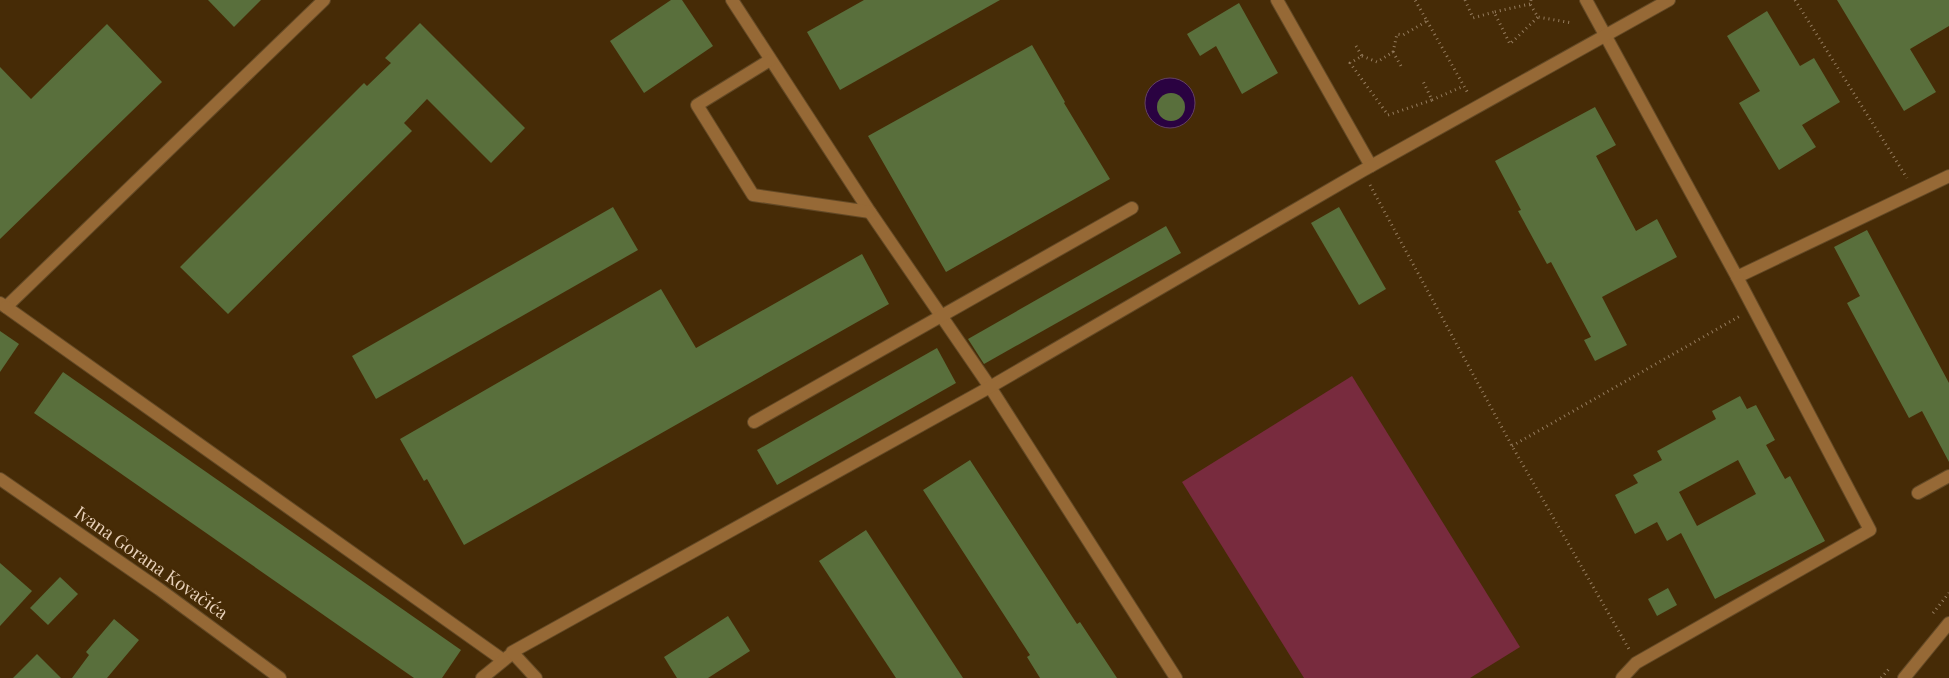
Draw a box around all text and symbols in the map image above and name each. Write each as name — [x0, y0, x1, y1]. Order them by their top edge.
street label: Ivana Gorana Kovačića — [70, 500, 233, 624]

